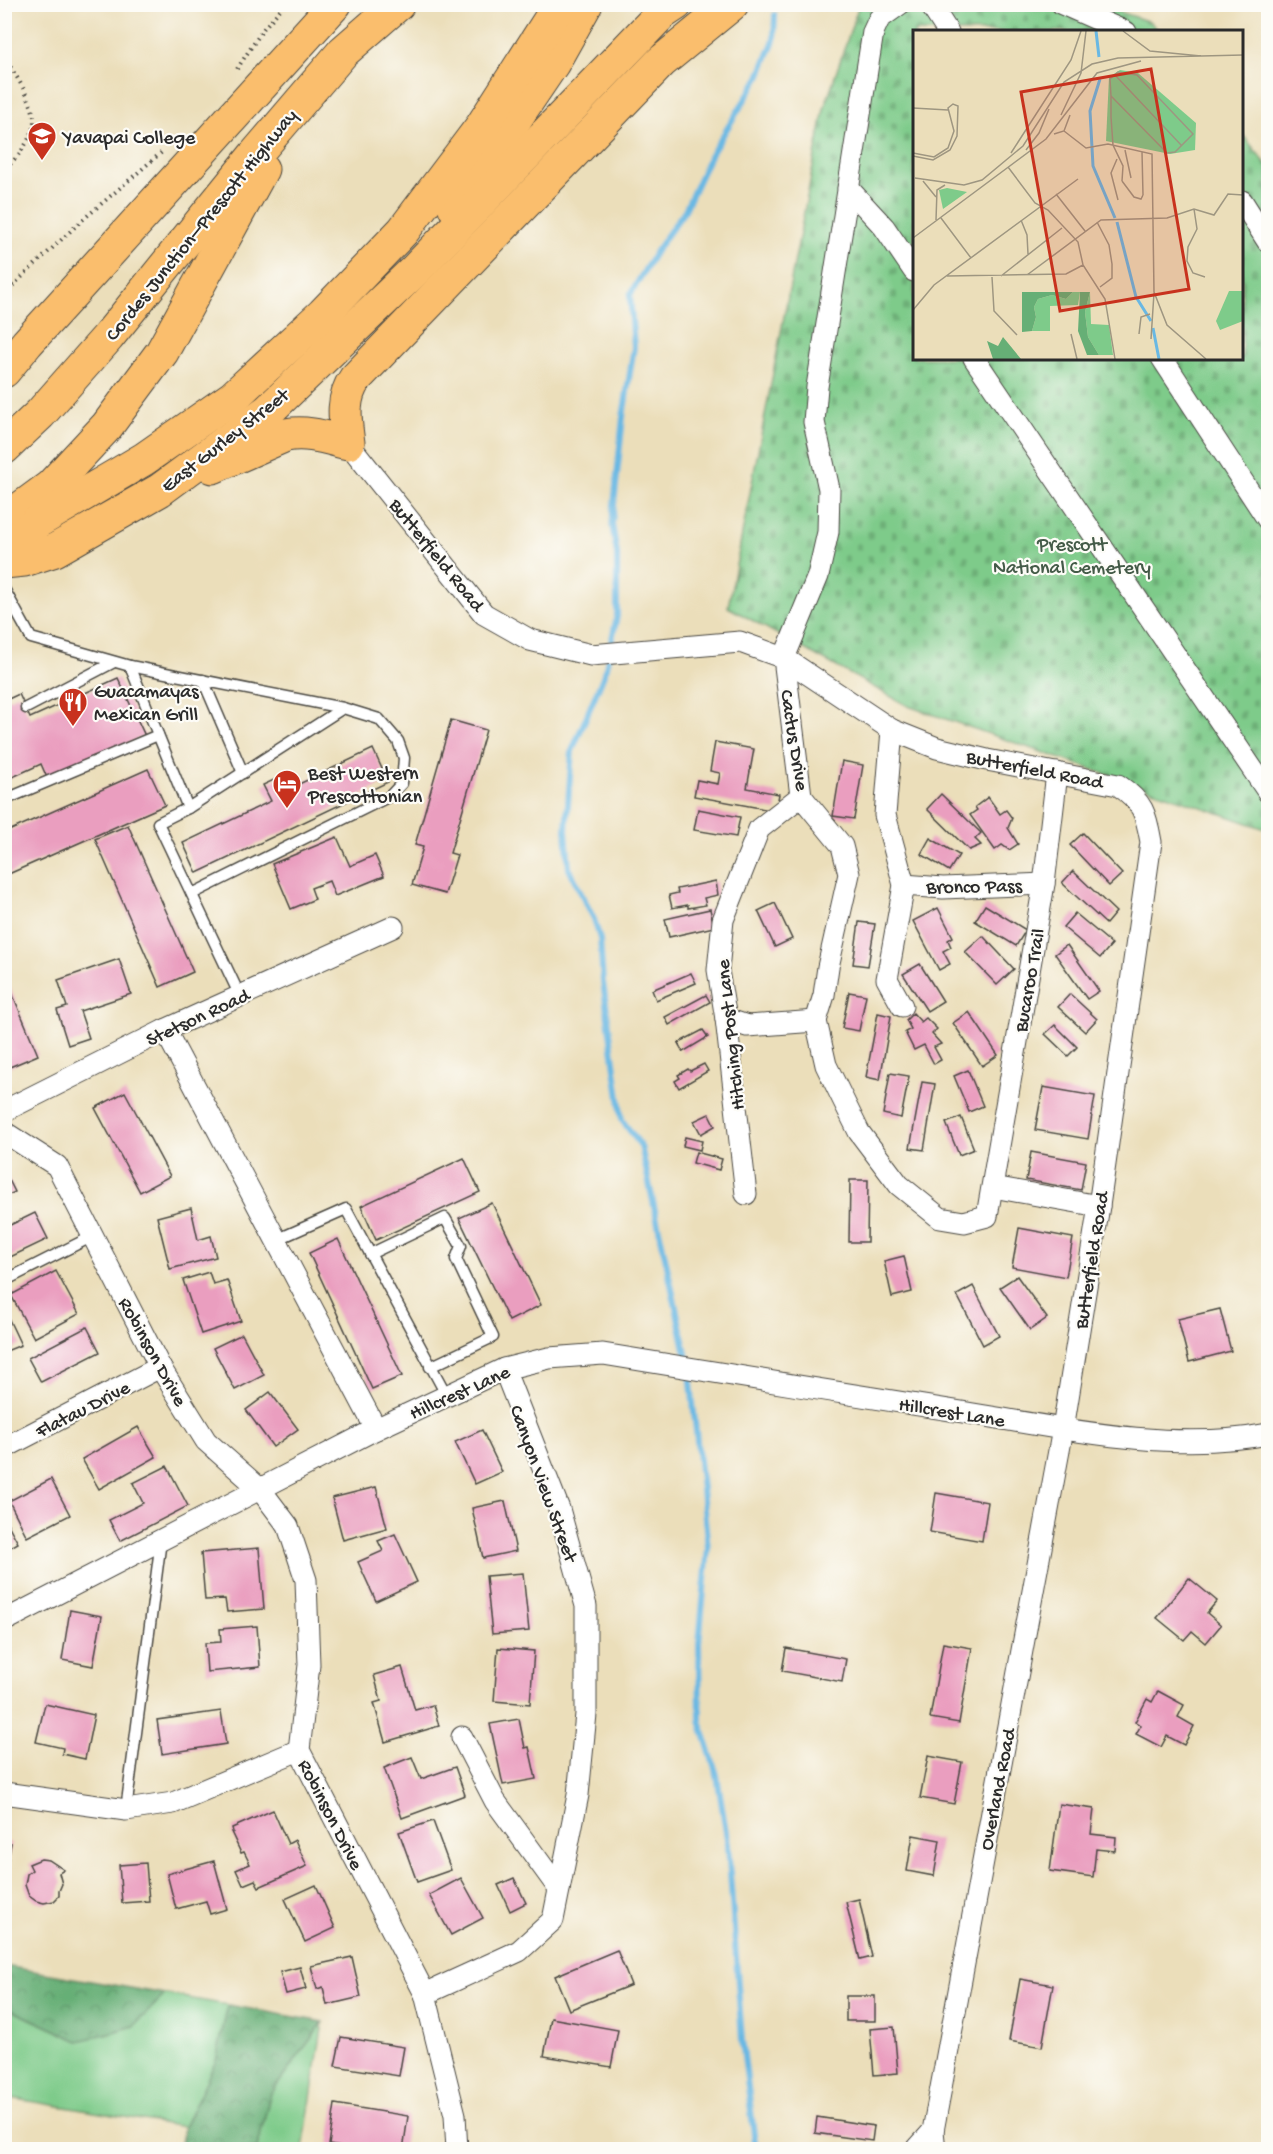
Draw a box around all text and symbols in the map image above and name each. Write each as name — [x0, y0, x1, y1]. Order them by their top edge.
inset map — [913, 30, 1243, 360]
street label: Cordes Junction–Prescott Highway — [102, 105, 304, 347]
school or university icon: Yavapai College — [26, 120, 58, 162]
place label: Yavapai College — [61, 128, 196, 151]
street label: East Gurley Street — [158, 384, 296, 499]
street label: Butterfield Road — [382, 494, 489, 619]
park label: Prescott National Cemetery — [993, 535, 1151, 581]
place label: Guacamayas Mexican Grill — [94, 682, 199, 728]
restaurant icon: Guacamayas Mexican Grill — [57, 686, 89, 728]
street label: Cactus Drive — [773, 688, 812, 793]
street label: Butterfield Road — [963, 747, 1107, 796]
place label: Best Western Prescottonian — [307, 764, 423, 810]
hotel icon: Best Western Prescottonian — [271, 768, 303, 810]
street label: Bronco Pass — [925, 876, 1023, 901]
street label: Bucaroo Trail — [1011, 927, 1052, 1035]
street label: Hitching Post Lane — [713, 958, 752, 1111]
street label: Stetson Road — [143, 984, 256, 1053]
street label: Butterfield Road — [1071, 1188, 1116, 1332]
street label: Robinson Drive — [112, 1294, 191, 1412]
street label: Hillcrest Lane — [407, 1362, 515, 1427]
street label: Flatau Drive — [32, 1377, 135, 1445]
street label: Hillcrest Lane — [897, 1395, 1007, 1434]
street label: Canyon View Street — [503, 1403, 581, 1567]
street label: Overland Road — [976, 1725, 1023, 1852]
street label: Robinson Drive — [291, 1757, 367, 1875]

